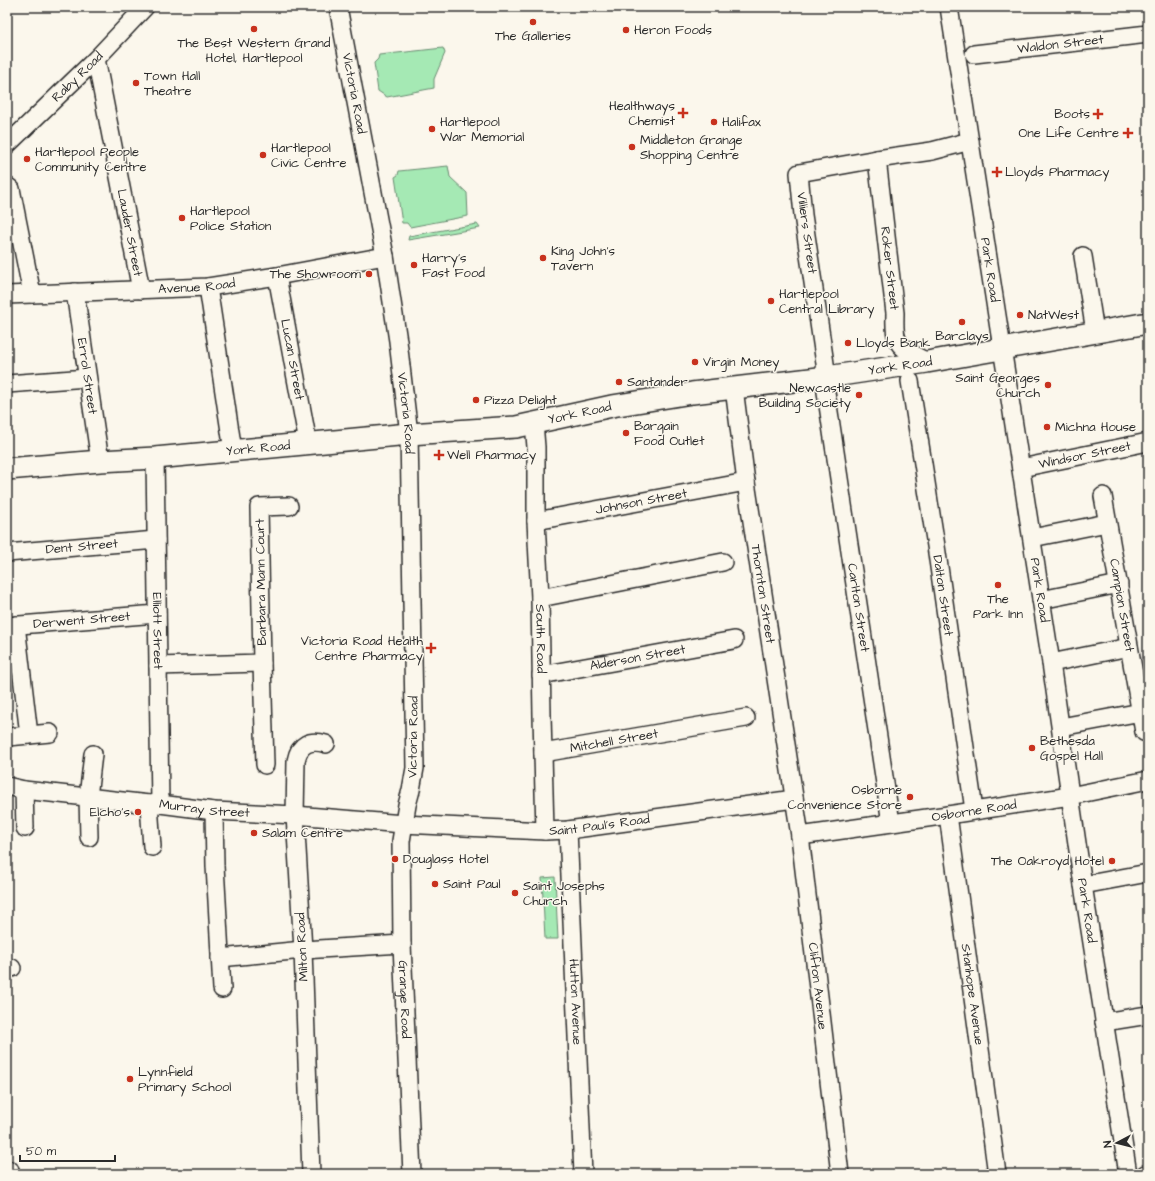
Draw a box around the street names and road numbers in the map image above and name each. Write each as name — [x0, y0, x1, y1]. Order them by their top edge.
street label: Waldon Street — [1016, 30, 1105, 58]
street label: Raby Road — [48, 48, 108, 106]
street label: Victoria Road — [338, 52, 371, 136]
street label: Lauder Street — [113, 188, 147, 279]
street label: Villiers Street — [792, 191, 822, 276]
street label: Roker Street — [876, 225, 904, 312]
street label: Park Road — [976, 236, 1004, 304]
street label: Avenue Road — [158, 274, 237, 298]
street label: Lucan Street — [276, 317, 309, 402]
street label: Errol Street — [73, 337, 102, 416]
street label: York Road — [867, 352, 934, 380]
street label: Victoria Road — [393, 371, 418, 454]
street label: York Road — [546, 397, 613, 429]
street label: York Road — [225, 436, 291, 460]
street label: Windsor Street — [1037, 437, 1133, 473]
street label: Johnson Street — [594, 484, 689, 519]
street label: Barbara Mann Court — [251, 518, 271, 646]
street label: Dent Street — [45, 534, 119, 559]
street label: Thornton Street — [747, 543, 780, 645]
street label: Dalton Street — [928, 554, 958, 638]
street label: Park Road — [1026, 556, 1054, 624]
street label: Campion Street — [1105, 557, 1139, 654]
street label: Carlton Street — [843, 562, 874, 654]
street label: Elliott Street — [148, 592, 167, 670]
street label: South Road — [531, 604, 550, 674]
street label: Derwent Street — [33, 607, 132, 633]
street label: Alderson Street — [588, 640, 687, 675]
street label: Victoria Road — [403, 696, 423, 778]
street label: Mitchell Street — [568, 724, 660, 757]
street label: Murray Street — [158, 795, 251, 822]
street label: Osborne Road — [931, 795, 1018, 826]
street label: Saint Paul's Road — [549, 810, 651, 840]
street label: Park Road — [1073, 877, 1101, 944]
street label: Milton Road — [291, 912, 313, 982]
street label: Clifton Avenue — [804, 942, 832, 1031]
street label: Stanhope Avenue — [957, 942, 988, 1046]
street label: Hutton Avenue — [565, 958, 586, 1045]
street label: Grange Road — [394, 960, 415, 1039]

